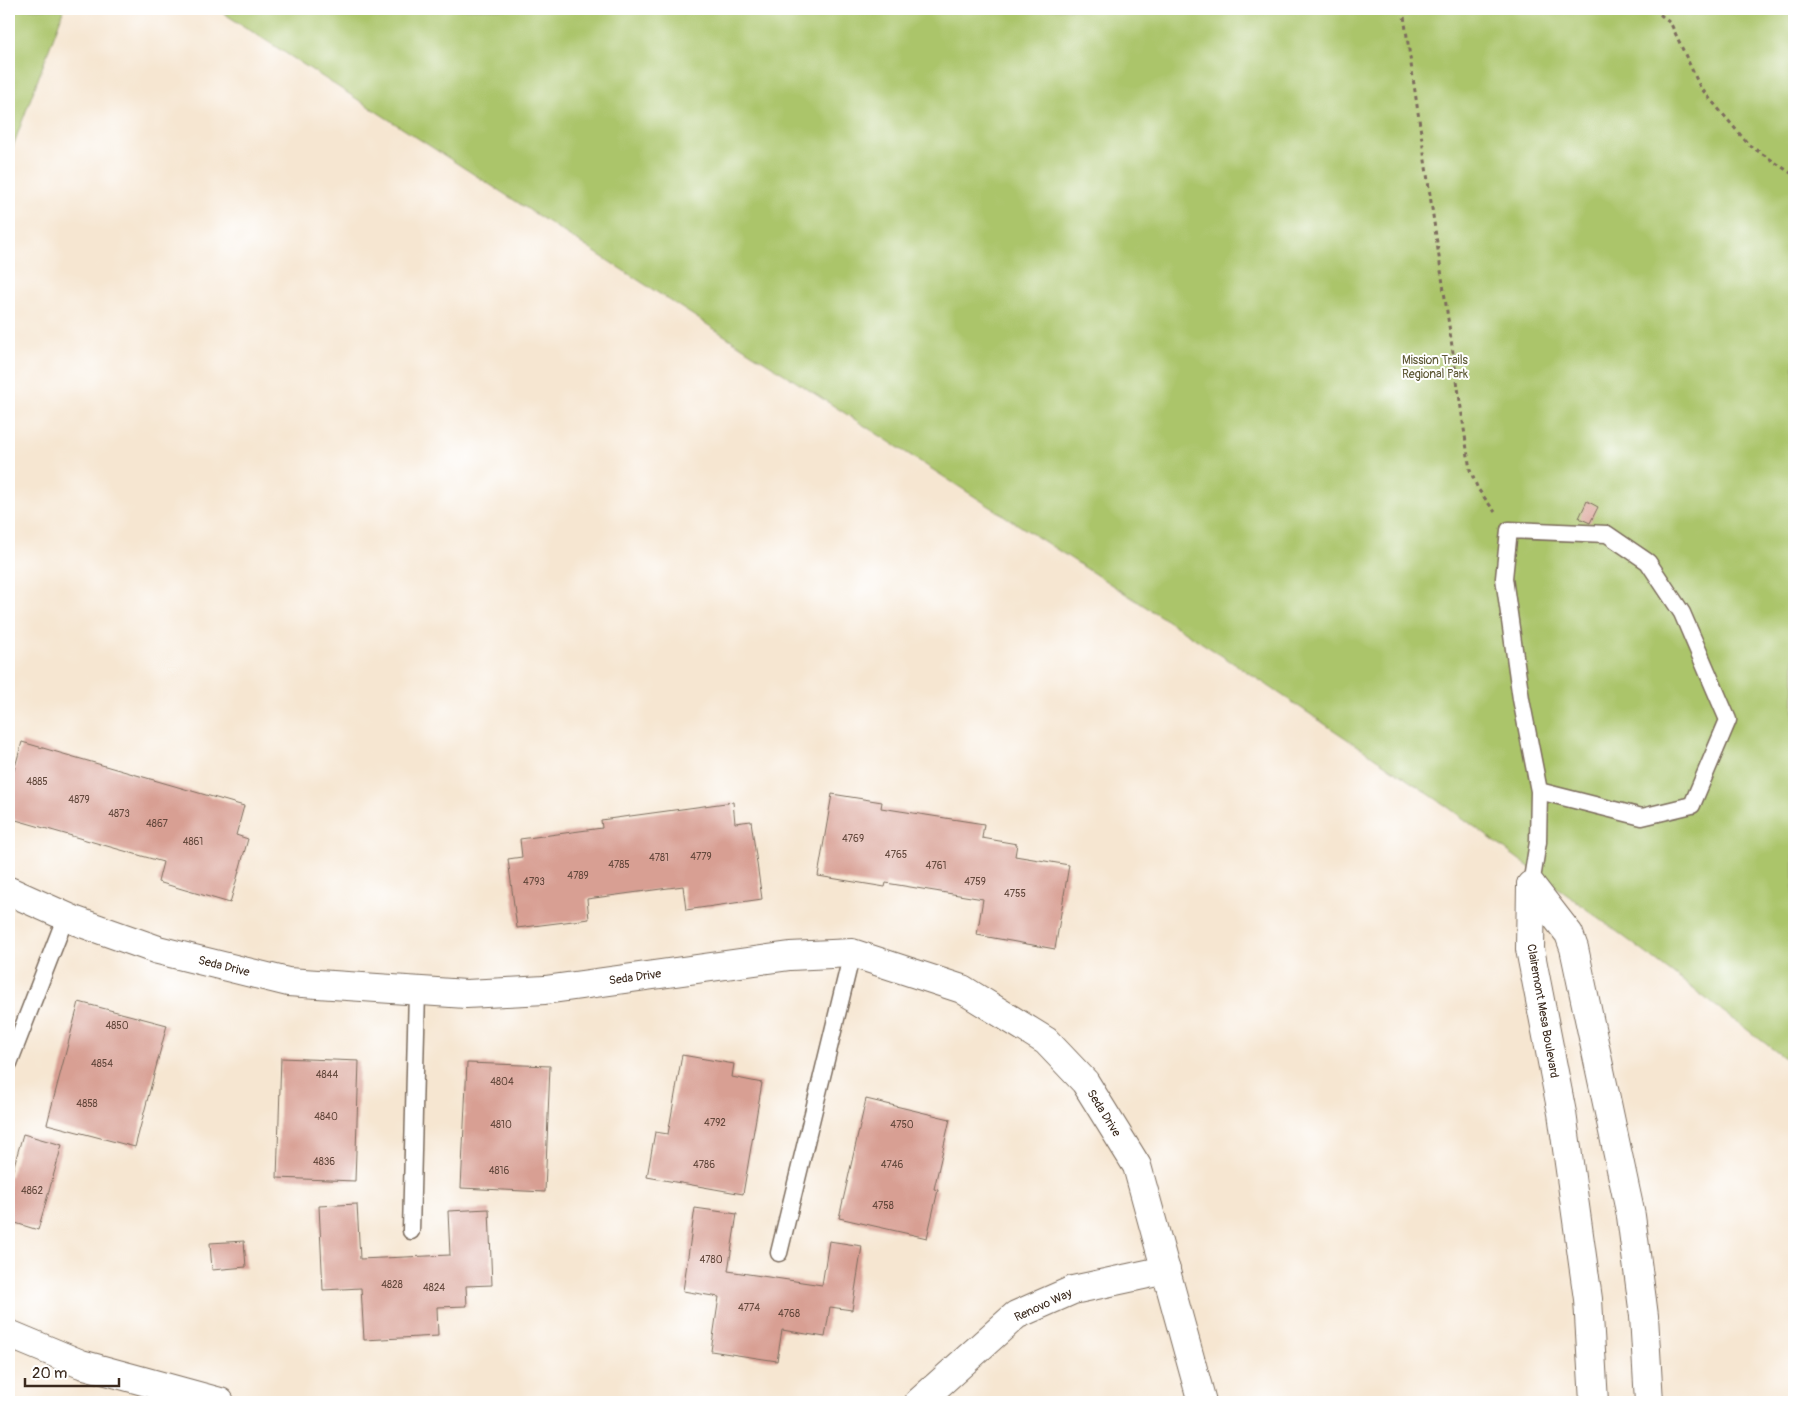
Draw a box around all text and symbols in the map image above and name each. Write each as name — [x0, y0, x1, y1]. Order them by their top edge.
park label: Mission Trails Regional Park — [1402, 353, 1469, 382]
house number: 4885 — [26, 776, 48, 788]
house number: 4879 — [68, 794, 90, 806]
house number: 4873 — [108, 808, 130, 820]
house number: 4867 — [146, 818, 169, 830]
house number: 4769 — [842, 833, 864, 845]
house number: 4861 — [183, 836, 203, 848]
house number: 4765 — [885, 849, 907, 861]
house number: 4779 — [690, 851, 712, 863]
house number: 4781 — [649, 852, 669, 864]
house number: 4785 — [608, 859, 630, 871]
house number: 4761 — [926, 860, 946, 872]
house number: 4789 — [567, 870, 589, 882]
house number: 4793 — [523, 876, 545, 888]
house number: 4759 — [964, 876, 986, 888]
house number: 4755 — [1004, 888, 1026, 900]
street label: Clairemont Mesa Boulevard — [1523, 943, 1562, 1079]
street label: Seda Drive — [197, 953, 251, 980]
street label: Seda Drive — [608, 966, 662, 989]
house number: 4850 — [105, 1020, 129, 1032]
house number: 4854 — [91, 1058, 113, 1070]
house number: 4844 — [316, 1069, 338, 1081]
house number: 4804 — [490, 1076, 514, 1088]
street label: Seda Drive — [1083, 1087, 1124, 1140]
house number: 4858 — [76, 1098, 98, 1110]
house number: 4840 — [314, 1111, 338, 1123]
house number: 4792 — [704, 1117, 726, 1129]
house number: 4810 — [490, 1119, 512, 1131]
house number: 4750 — [890, 1119, 914, 1131]
house number: 4836 — [313, 1156, 335, 1168]
house number: 4786 — [693, 1159, 715, 1171]
house number: 4746 — [881, 1159, 904, 1171]
house number: 4816 — [489, 1165, 509, 1177]
house number: 4862 — [21, 1185, 44, 1197]
house number: 4758 — [872, 1200, 894, 1212]
house number: 4780 — [700, 1254, 723, 1266]
house number: 4828 — [381, 1279, 403, 1291]
house number: 4824 — [423, 1282, 445, 1294]
street label: Renovo Way — [1012, 1286, 1074, 1325]
house number: 4774 — [738, 1302, 760, 1314]
house number: 4768 — [778, 1308, 800, 1320]
scale bar — [25, 1356, 119, 1388]
text: 20 m — [32, 1364, 67, 1383]

